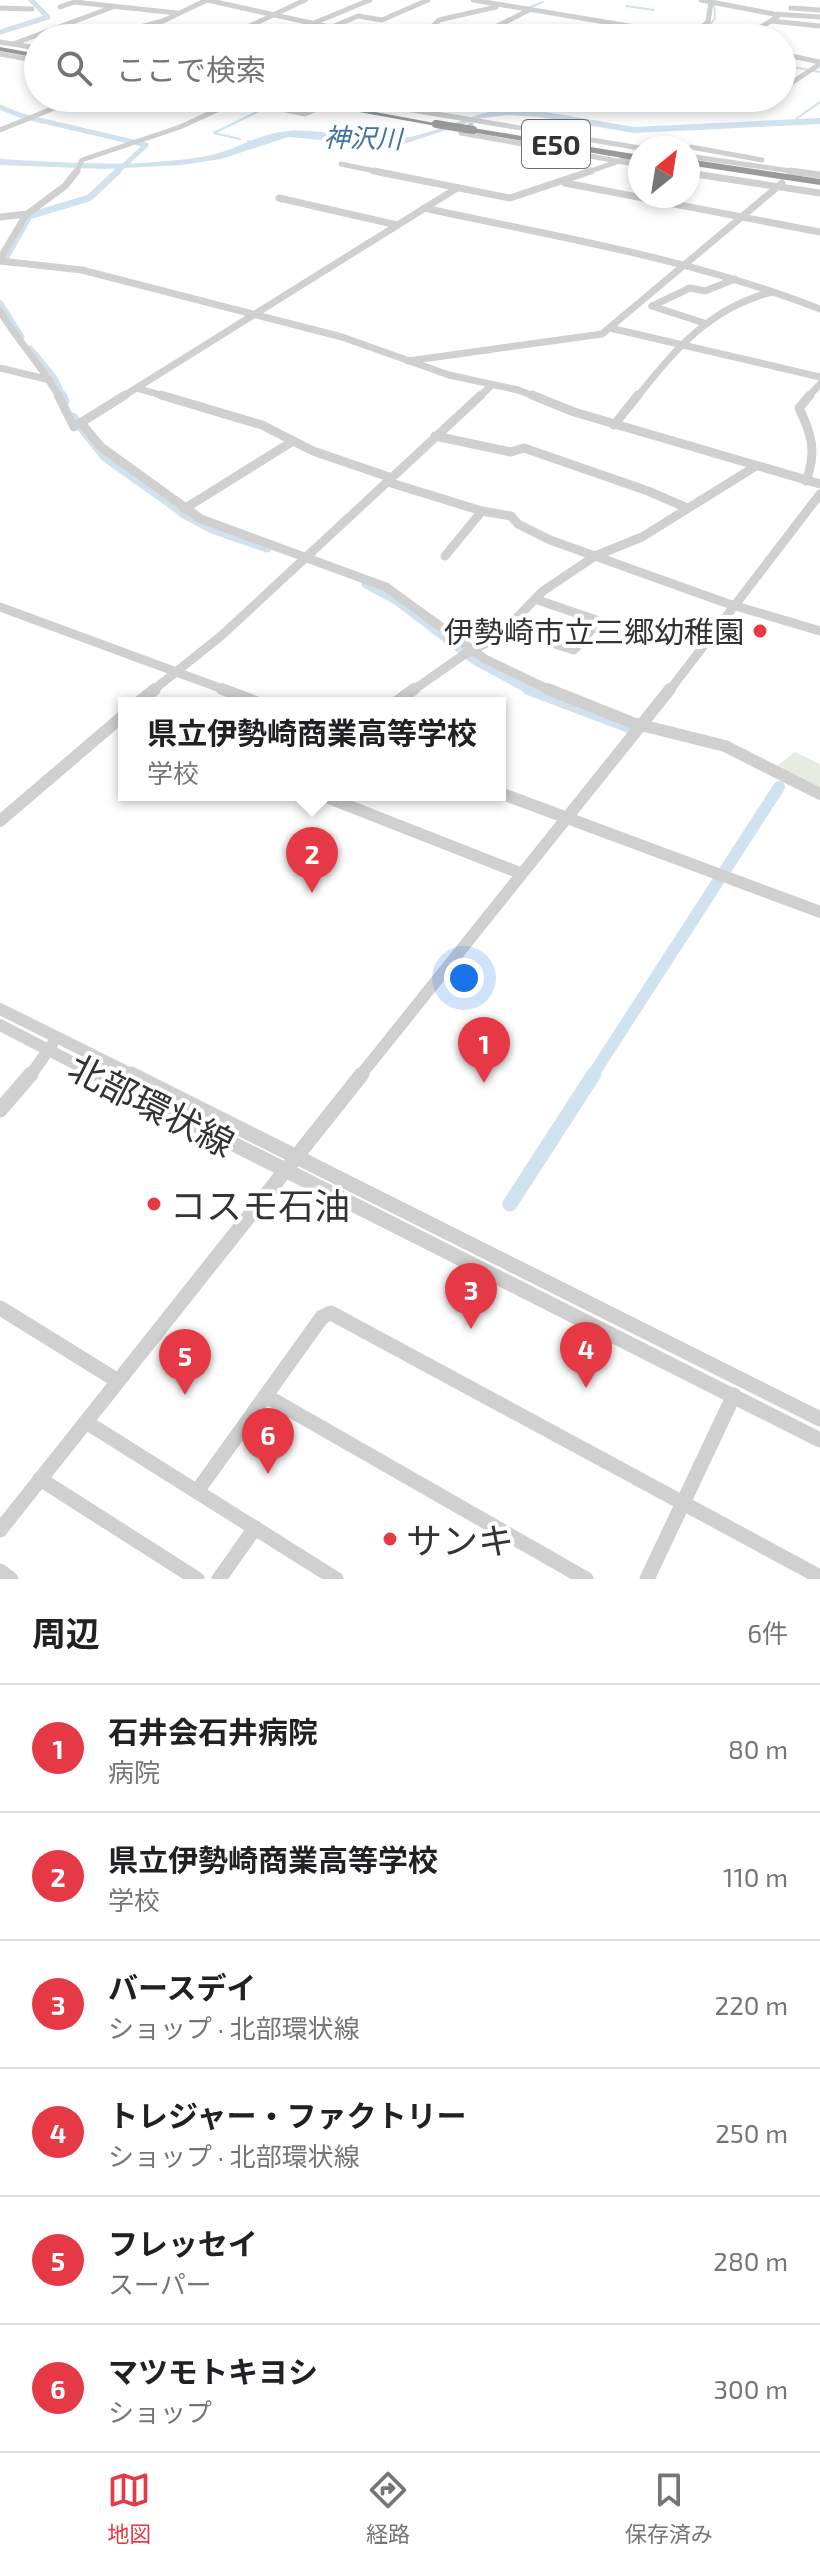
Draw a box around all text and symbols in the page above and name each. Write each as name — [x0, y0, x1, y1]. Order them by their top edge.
search box — [24, 24, 796, 112]
icon: search — [52, 46, 96, 90]
text: ここで検索 — [116, 51, 266, 87]
road number: E50 — [522, 120, 590, 168]
water label: 神沢川 — [324, 121, 405, 153]
north arrow — [628, 136, 700, 208]
place label: 伊勢崎市立三郷幼稚園 — [444, 613, 744, 649]
marker: 伊勢崎市立三郷幼稚園 — [751, 622, 769, 640]
popup — [118, 697, 506, 801]
text: 県立伊勢崎商業高等学校 — [147, 714, 477, 750]
text: 学校 — [147, 757, 199, 788]
pin: 2 — [286, 827, 338, 893]
your location — [444, 958, 484, 998]
pin: 1 — [458, 1017, 510, 1083]
street label: 北部環状線 — [62, 1044, 242, 1164]
place label: コスモ石油 — [170, 1183, 350, 1226]
marker: コスモ石油 — [145, 1195, 163, 1213]
pin: 3 — [445, 1263, 497, 1329]
pin: 4 — [560, 1322, 612, 1388]
pin: 5 — [159, 1329, 211, 1395]
pin: 6 — [242, 1408, 294, 1474]
place label: サンキ — [406, 1518, 514, 1561]
marker: サンキ — [381, 1530, 399, 1548]
text: 周辺 — [32, 1612, 100, 1653]
text: 6件 — [747, 1617, 788, 1648]
text: 石井会石井病院 — [108, 1713, 318, 1749]
text: 1 — [52, 1733, 64, 1764]
text: 80 m — [728, 1733, 788, 1764]
text: 病院 — [108, 1756, 160, 1787]
text: 県立伊勢崎商業高等学校 — [108, 1841, 438, 1877]
text: 2 — [50, 1861, 66, 1892]
text: 110 m — [723, 1861, 788, 1892]
text: 学校 — [108, 1884, 160, 1915]
text: バースデイ — [108, 1969, 257, 2005]
text: 3 — [51, 1989, 65, 2020]
text: 220 m — [715, 1989, 788, 2020]
text: ショップ · 北部環状線 — [108, 2012, 360, 2043]
text: トレジャー・ファクトリー — [108, 2097, 467, 2133]
text: 4 — [50, 2117, 66, 2148]
text: 250 m — [715, 2117, 788, 2148]
text: ショップ · 北部環状線 — [108, 2140, 360, 2171]
text: フレッセイ — [108, 2225, 258, 2261]
text: 5 — [51, 2245, 65, 2276]
text: 280 m — [713, 2245, 788, 2276]
text: スーパー — [108, 2268, 212, 2299]
text: マツモトキヨシ — [108, 2353, 318, 2389]
text: 6 — [50, 2373, 66, 2404]
text: 300 m — [714, 2373, 788, 2404]
text: ショップ — [108, 2396, 212, 2427]
tab: 地図 — [107, 2468, 151, 2548]
tab: 経路 — [366, 2468, 410, 2548]
tab: 保存済み — [625, 2468, 713, 2548]

